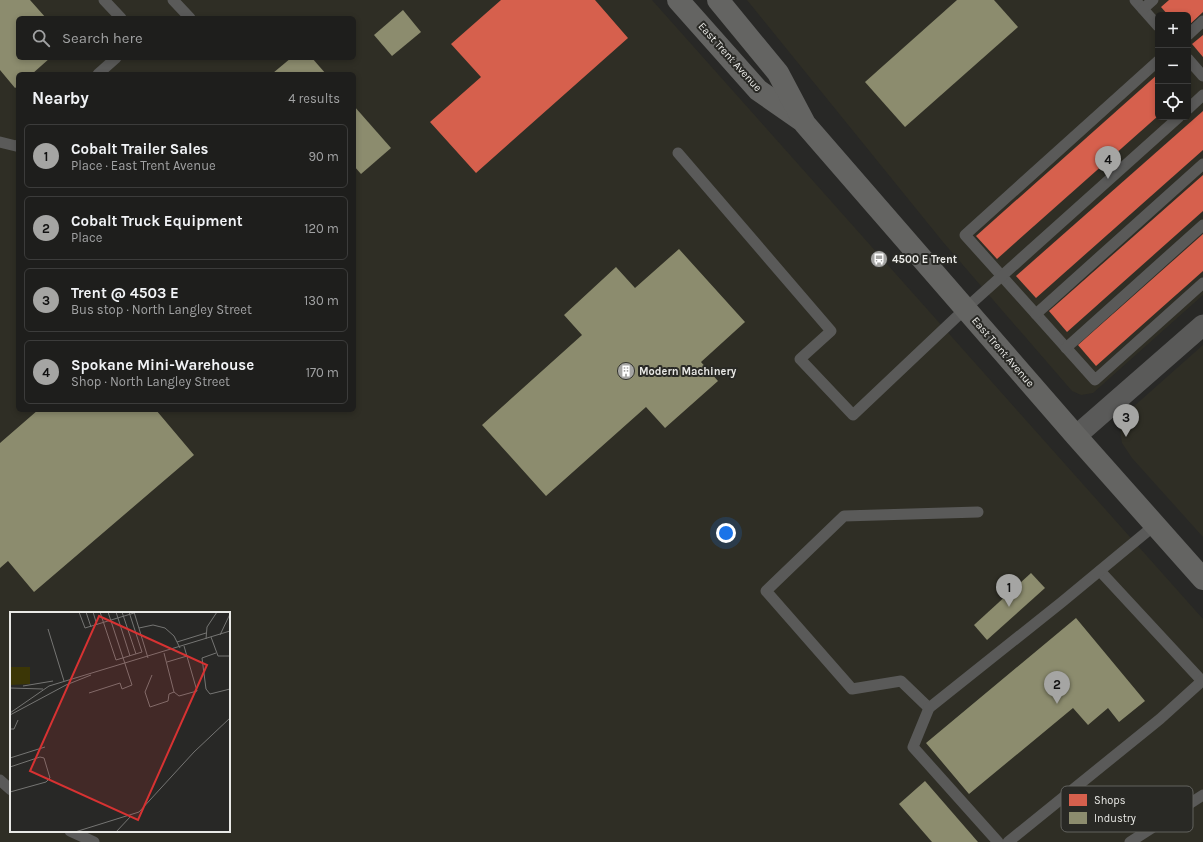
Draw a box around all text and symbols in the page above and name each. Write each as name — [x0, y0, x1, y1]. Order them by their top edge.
map controls — [1155, 12, 1191, 120]
button: + — [1155, 12, 1191, 48]
search box — [16, 16, 356, 60]
street label: East Trent Avenue — [695, 20, 765, 95]
icon: search — [30, 27, 52, 49]
text: Search here — [62, 29, 143, 47]
button: − — [1155, 48, 1191, 84]
button: locate — [1155, 84, 1191, 120]
text: Nearby — [32, 88, 89, 108]
text: 4 results — [288, 91, 340, 106]
text: Cobalt Trailer Sales — [71, 140, 209, 158]
pin: 4 — [1095, 146, 1121, 179]
text: 1 — [44, 149, 48, 164]
text: 90 m — [308, 149, 339, 164]
text: Place · East Trent Avenue — [71, 158, 216, 173]
text: Cobalt Truck Equipment — [71, 212, 243, 230]
text: 2 — [42, 221, 50, 236]
text: 120 m — [304, 221, 339, 236]
text: Place — [71, 230, 102, 245]
bus stop icon: 4500 E Trent — [869, 249, 889, 269]
place label: 4500 E Trent — [892, 253, 958, 266]
text: Trent @ 4503 E — [71, 284, 179, 302]
text: 3 — [42, 293, 50, 308]
text: 130 m — [304, 293, 339, 308]
text: Bus stop · North Langley Street — [71, 302, 252, 317]
street label: East Trent Avenue — [969, 314, 1037, 390]
text: Spokane Mini-Warehouse — [71, 356, 254, 374]
building icon: Modern Machinery — [616, 361, 636, 381]
text: 4 — [42, 365, 50, 380]
text: 170 m — [306, 365, 339, 380]
place label: Modern Machinery — [639, 365, 737, 378]
text: Shop · North Langley Street — [71, 374, 230, 389]
pin: 3 — [1113, 404, 1139, 437]
your location — [716, 523, 736, 543]
pin: 1 — [996, 574, 1022, 607]
inset map — [10, 612, 230, 832]
pin: 2 — [1044, 671, 1070, 704]
legend — [1061, 786, 1193, 832]
text: Shops — [1094, 794, 1126, 807]
text: Industry — [1094, 812, 1136, 825]

